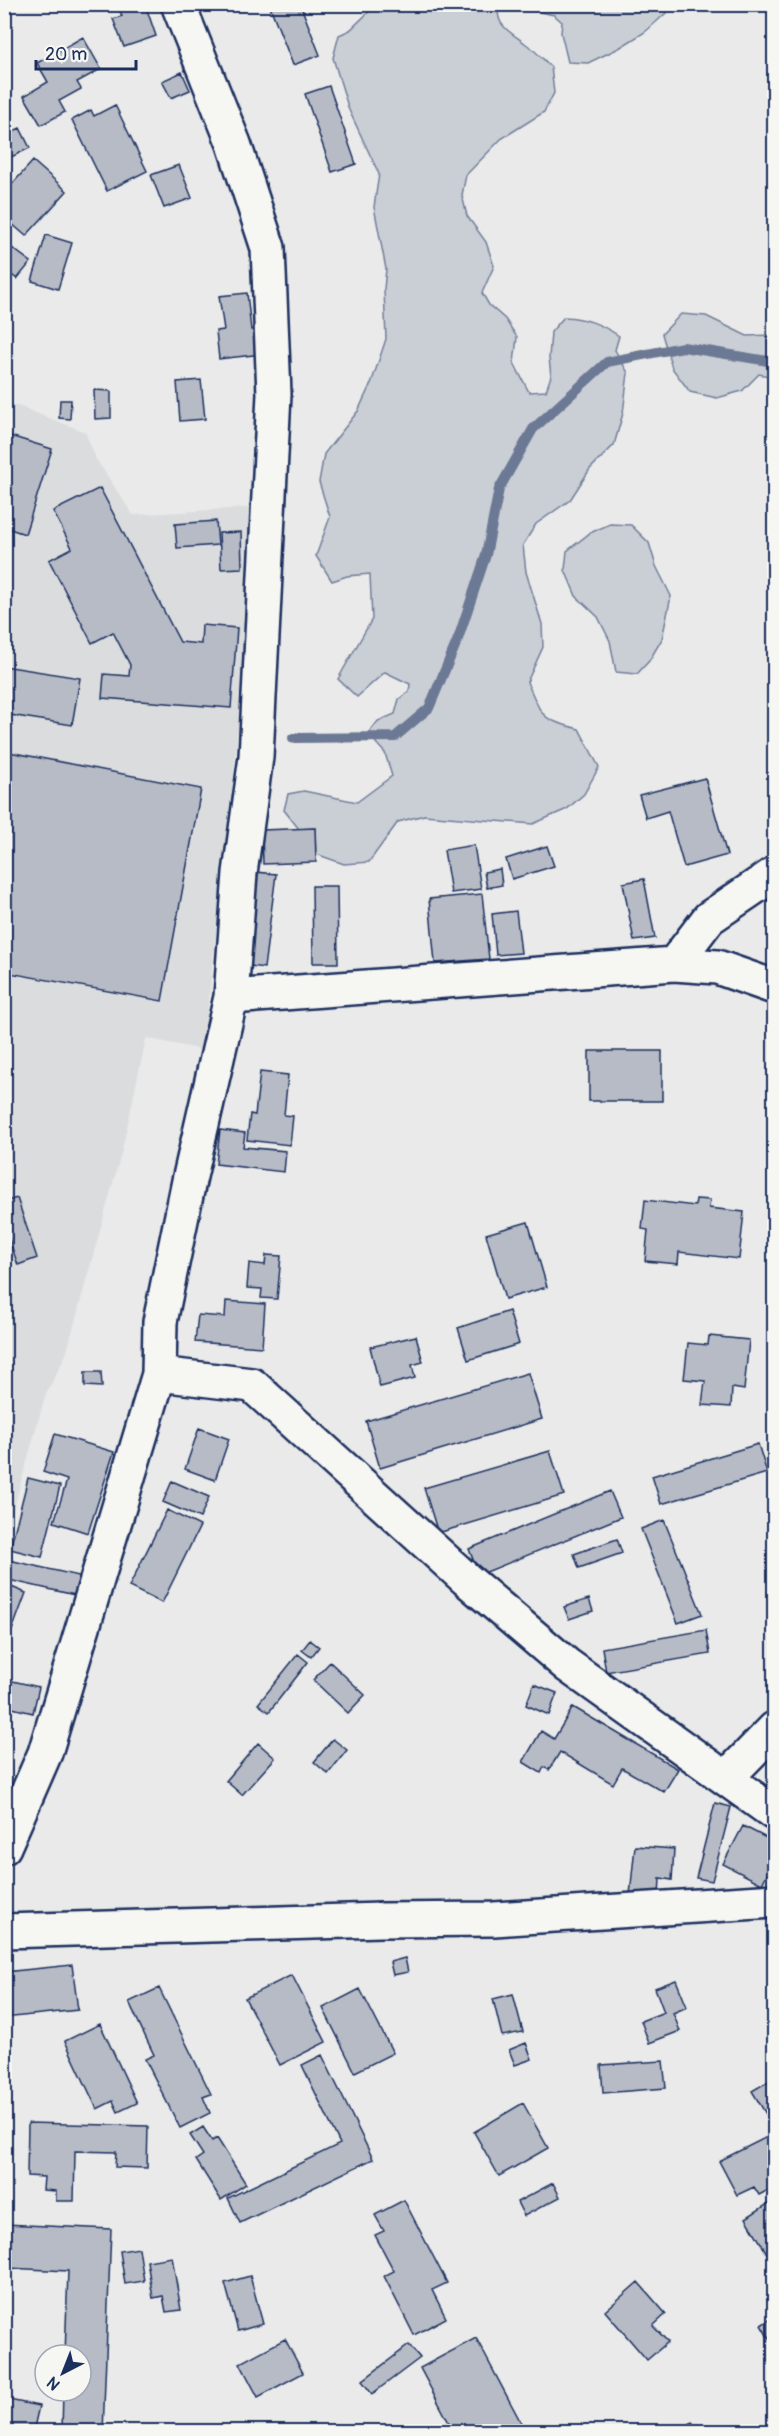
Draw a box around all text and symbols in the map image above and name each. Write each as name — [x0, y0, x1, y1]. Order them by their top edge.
scale bar — [36, 33, 136, 71]
text: 20 m — [45, 43, 87, 66]
north arrow — [33, 2343, 93, 2403]
text: N — [43, 2372, 64, 2394]

